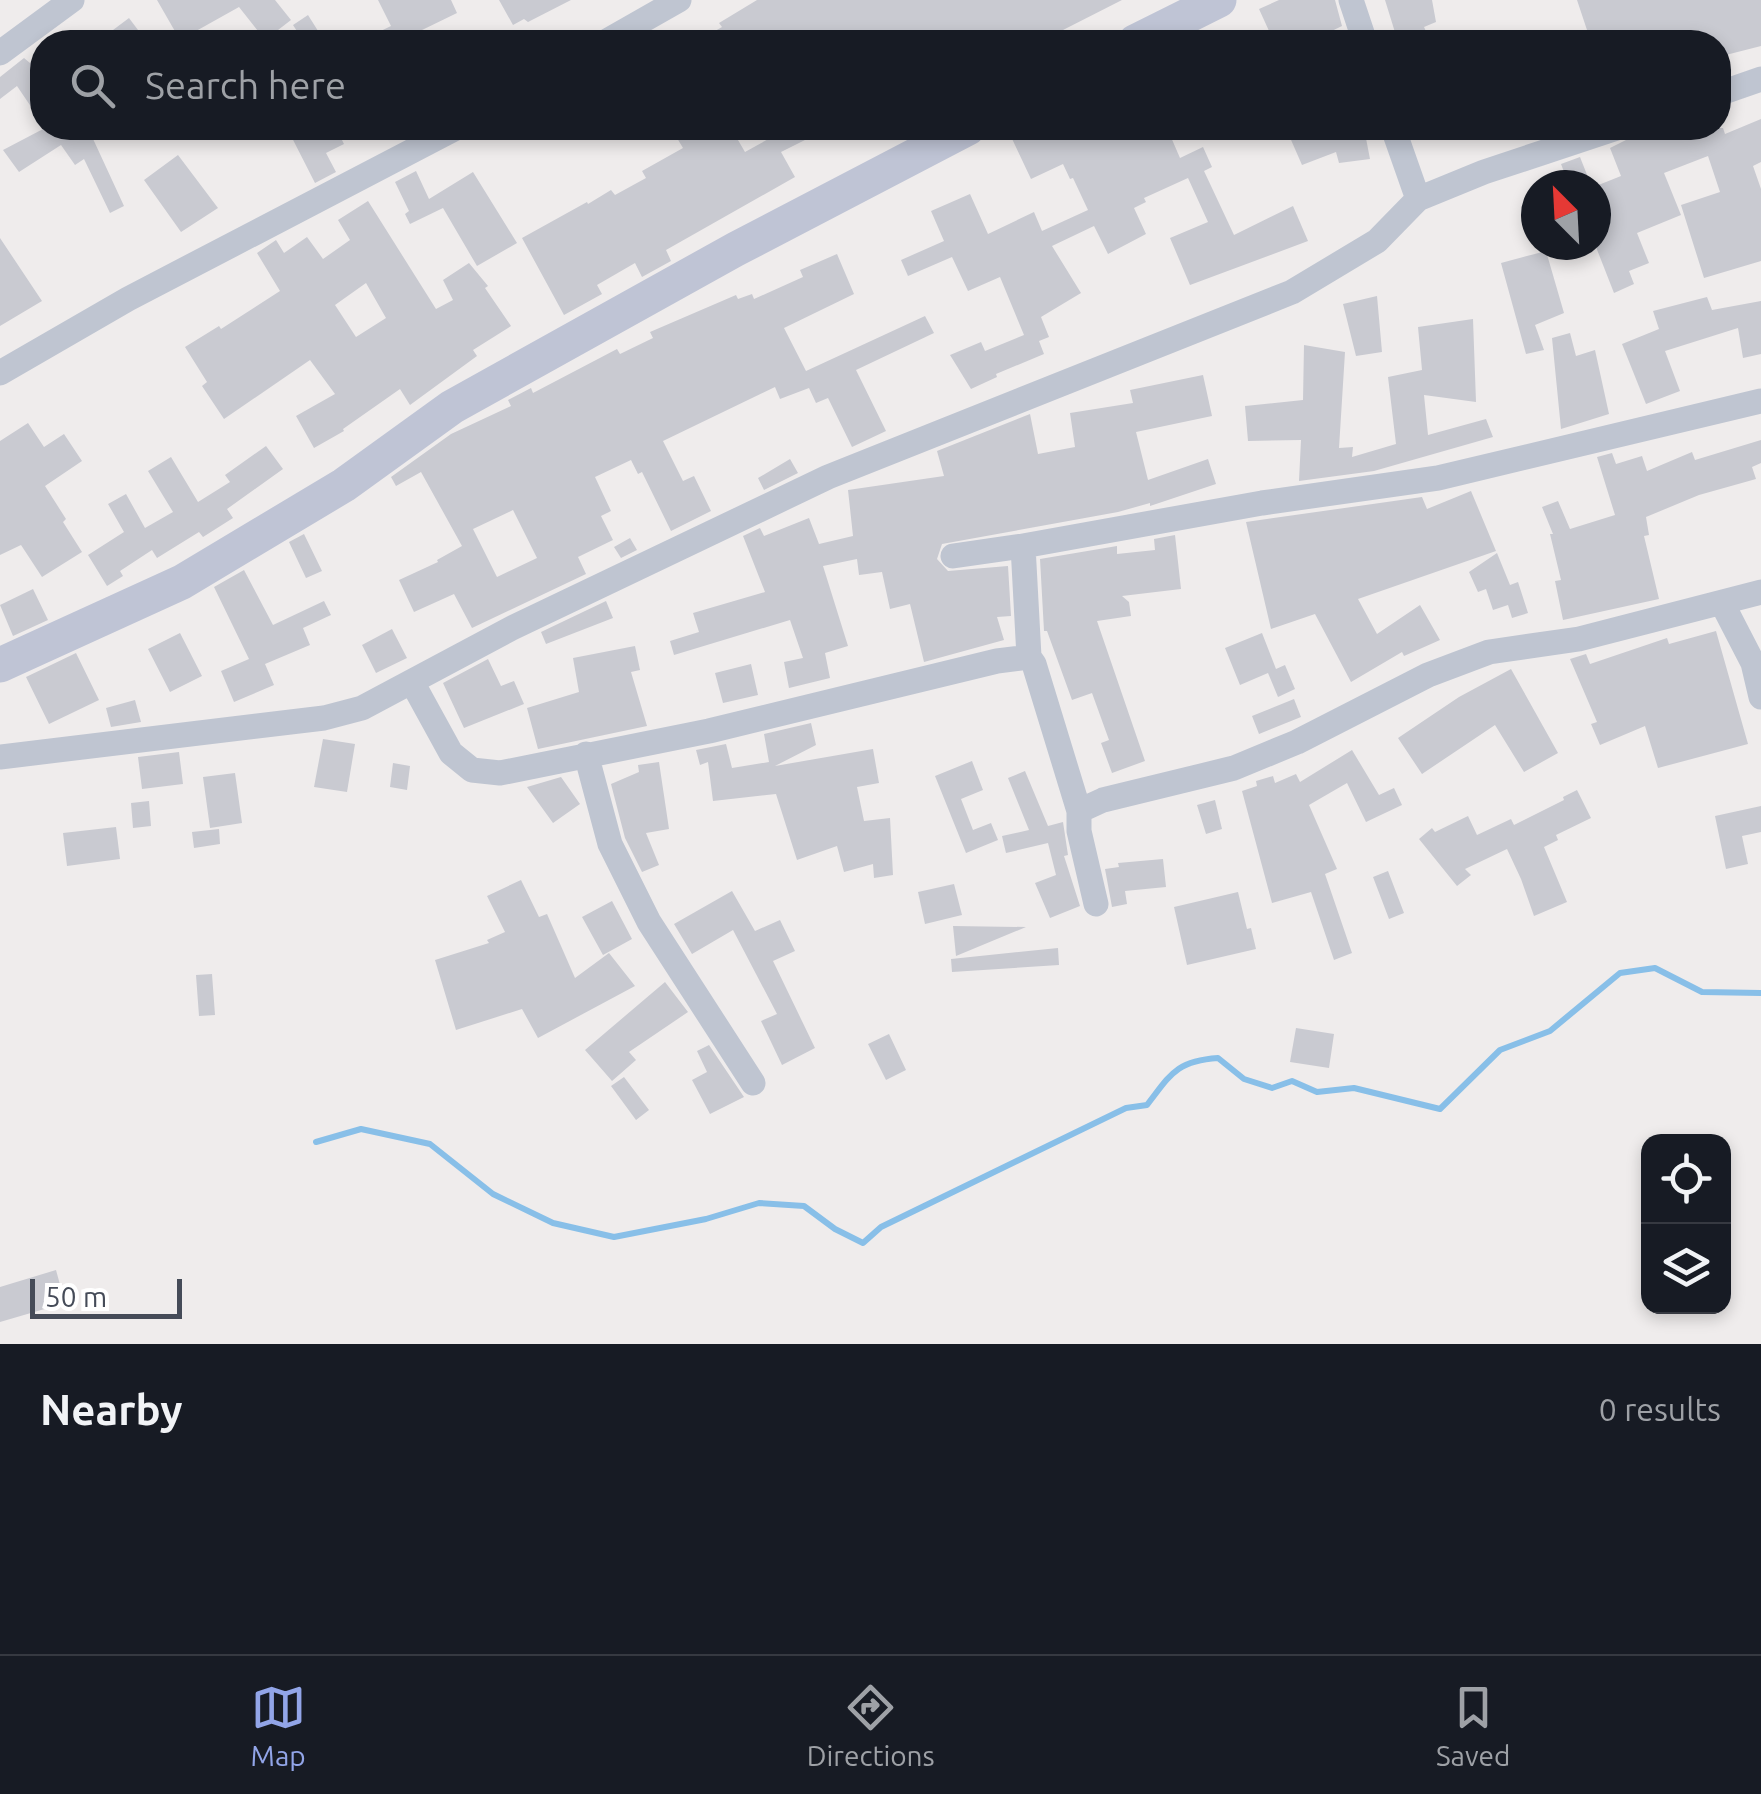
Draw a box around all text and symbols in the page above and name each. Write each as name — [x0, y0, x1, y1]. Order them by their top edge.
search box — [30, 30, 1731, 140]
icon: search — [65, 58, 120, 113]
text: Search here — [145, 64, 346, 106]
north arrow — [1521, 170, 1611, 260]
map controls — [1641, 1134, 1731, 1314]
button: locate — [1641, 1134, 1731, 1224]
button: layers — [1641, 1224, 1731, 1314]
scale bar — [30, 1274, 182, 1318]
text: 50 m — [45, 1281, 107, 1312]
text: Nearby — [40, 1386, 183, 1433]
text: 0 results — [1599, 1391, 1721, 1427]
tab: Map — [251, 1680, 306, 1771]
tab: Directions — [807, 1680, 935, 1771]
tab: Saved — [1436, 1680, 1510, 1771]

